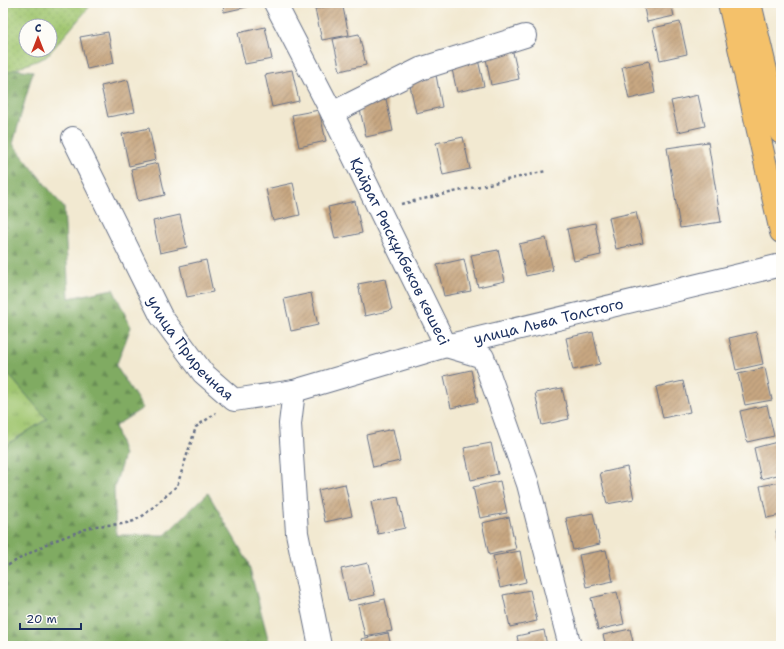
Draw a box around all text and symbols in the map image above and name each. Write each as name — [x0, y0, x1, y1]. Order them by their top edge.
north arrow — [18, 18, 58, 58]
text: С — [35, 21, 42, 36]
street label: Қайрат Рысқұлбеков көшесі — [345, 154, 454, 349]
street label: улица Приречная — [143, 292, 238, 405]
street label: улица Льва Толстого — [471, 293, 626, 349]
scale bar — [20, 605, 81, 631]
text: 20 m — [26, 611, 57, 627]

